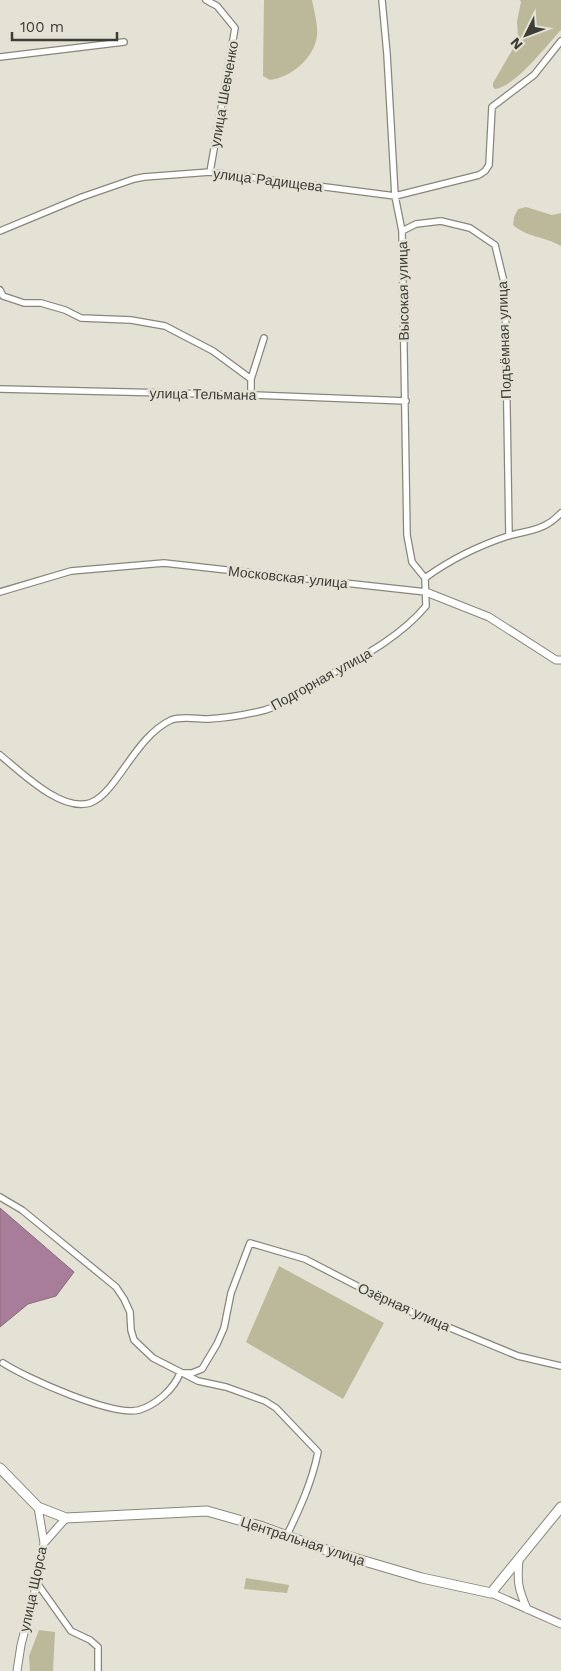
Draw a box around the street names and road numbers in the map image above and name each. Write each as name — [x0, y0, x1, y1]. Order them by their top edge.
street label: улица Шевченко — [207, 39, 241, 148]
street label: улица Радищева — [212, 165, 324, 195]
street label: Высокая улица — [394, 241, 412, 341]
street label: Подъёмная улица — [494, 281, 514, 399]
street label: улица Тельмана — [149, 385, 257, 403]
street label: Московская улица — [227, 563, 349, 591]
street label: Подгорная улица — [268, 645, 374, 713]
street label: Озёрная улица — [355, 1280, 453, 1335]
street label: Центральная улица — [239, 1513, 367, 1569]
street label: улица Щорса — [16, 1545, 50, 1633]

